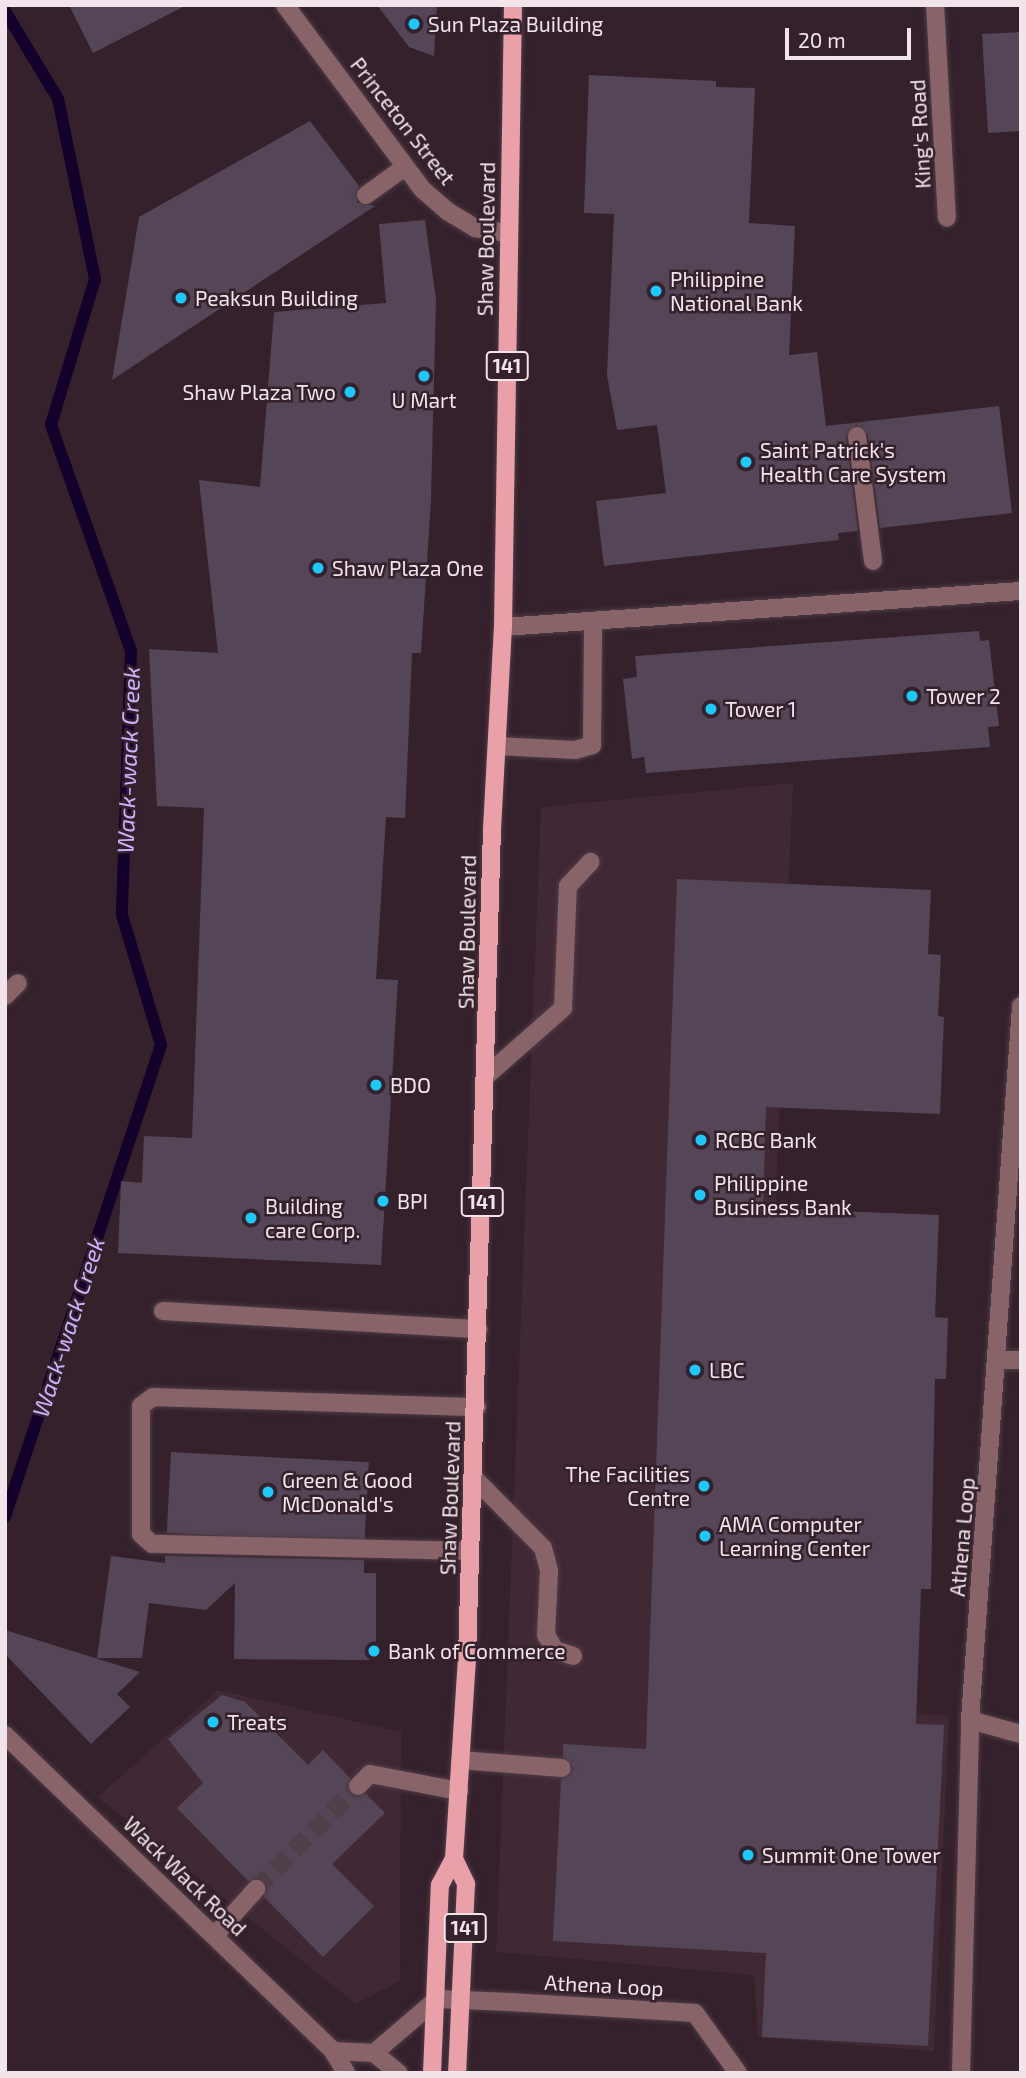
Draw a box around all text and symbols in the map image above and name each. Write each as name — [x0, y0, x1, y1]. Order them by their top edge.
place label: Sun Plaza Building — [428, 11, 603, 37]
scale bar — [788, 14, 914, 58]
marker: Sun Plaza Building — [406, 16, 422, 32]
text: 20 m — [798, 27, 846, 52]
street label: Princeton Street — [345, 52, 461, 190]
street label: King's Road — [905, 79, 935, 189]
street label: Shaw Boulevard — [472, 161, 500, 317]
place label: Philippine National Bank — [670, 266, 804, 316]
marker: Philippine National Bank — [648, 283, 664, 299]
place label: Peaksun Building — [195, 285, 358, 311]
marker: Peaksun Building — [173, 290, 189, 306]
road number: 141 — [484, 350, 530, 382]
marker: U Mart — [416, 368, 432, 384]
place label: Shaw Plaza Two — [182, 379, 336, 405]
marker: Shaw Plaza Two — [342, 384, 358, 400]
place label: U Mart — [391, 387, 457, 413]
place label: Saint Patrick's Health Care System — [760, 437, 946, 487]
marker: Saint Patrick's Health Care System — [738, 454, 754, 470]
place label: Shaw Plaza One — [332, 555, 484, 581]
marker: Shaw Plaza One — [310, 560, 326, 576]
water label: Wack-wack Creek — [111, 666, 145, 854]
place label: Tower 2 — [926, 683, 1001, 709]
marker: Tower 2 — [904, 688, 920, 704]
place label: Tower 1 — [725, 696, 797, 722]
marker: Tower 1 — [703, 701, 719, 717]
street label: Shaw Boulevard — [453, 854, 481, 1010]
place label: BDO — [390, 1072, 431, 1098]
marker: BDO — [368, 1077, 384, 1093]
place label: RCBC Bank — [715, 1127, 817, 1153]
marker: RCBC Bank — [693, 1132, 709, 1148]
place label: Philippine Business Bank — [714, 1170, 852, 1220]
road number: 141 — [459, 1186, 505, 1218]
marker: Philippine Business Bank — [692, 1187, 708, 1203]
place label: BPI — [397, 1188, 428, 1214]
place label: Building care Corp. — [265, 1193, 360, 1243]
marker: BPI — [375, 1193, 391, 1209]
marker: Building care Corp. — [243, 1210, 259, 1226]
water label: Wack-wack Creek — [26, 1234, 110, 1420]
place label: LBC — [709, 1357, 745, 1383]
marker: LBC — [687, 1362, 703, 1378]
street label: Shaw Boulevard — [435, 1420, 465, 1576]
place label: The Facilities Centre — [565, 1461, 690, 1511]
place label: Green & Good McDonald's — [282, 1467, 413, 1517]
street label: Athena Loop — [944, 1476, 980, 1598]
marker: The Facilities Centre — [696, 1478, 712, 1494]
marker: Green & Good McDonald's — [260, 1484, 276, 1500]
place label: AMA Computer Learning Center — [719, 1511, 870, 1561]
marker: AMA Computer Learning Center — [697, 1528, 713, 1544]
place label: Bank of Commerce — [388, 1638, 566, 1664]
marker: Bank of Commerce — [366, 1643, 382, 1659]
place label: Treats — [227, 1709, 287, 1735]
marker: Treats — [205, 1714, 221, 1730]
street label: Wack Wack Road — [118, 1811, 252, 1941]
place label: Summit One Tower — [762, 1842, 941, 1868]
marker: Summit One Tower — [740, 1847, 756, 1863]
road number: 141 — [442, 1912, 488, 1944]
street label: Athena Loop — [544, 1969, 664, 2001]

